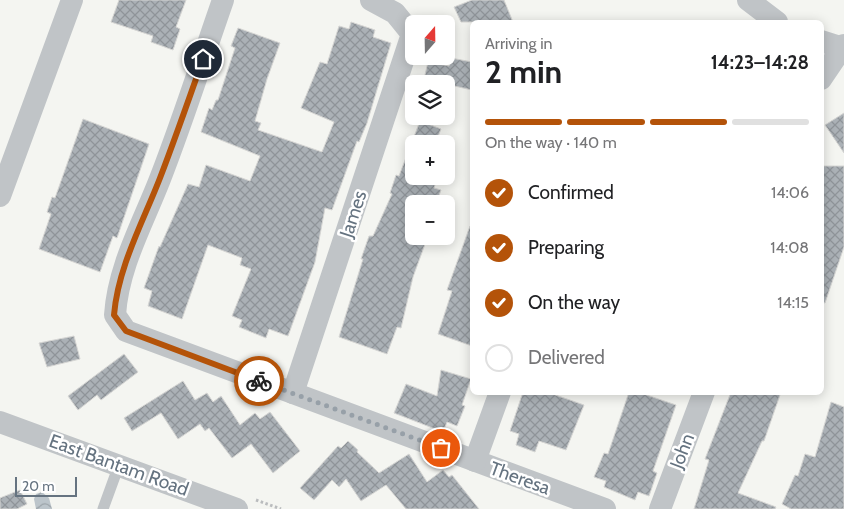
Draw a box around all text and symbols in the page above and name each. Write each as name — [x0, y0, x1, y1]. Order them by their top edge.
north arrow — [405, 15, 455, 65]
map controls — [405, 15, 455, 245]
text: Arriving in — [485, 34, 552, 53]
pin — [182, 38, 224, 80]
icon: home — [189, 45, 217, 73]
text: 14:23–14:28 — [711, 51, 809, 74]
text: 2 min — [485, 52, 562, 91]
button: layers — [405, 75, 455, 125]
text: On the way · 140 m — [485, 133, 617, 152]
button: + — [405, 135, 455, 185]
icon: check — [485, 179, 513, 207]
text: Confirmed — [528, 181, 614, 204]
text: 14:06 — [771, 183, 809, 202]
street label: James — [334, 187, 371, 241]
button: − — [405, 195, 455, 245]
icon: check — [485, 234, 513, 262]
text: Preparing — [528, 236, 604, 259]
text: 14:08 — [770, 238, 809, 257]
icon: check — [485, 289, 513, 317]
text: On the way — [528, 291, 620, 314]
text: 14:15 — [777, 293, 809, 312]
text: Delivered — [528, 346, 605, 369]
courier — [234, 356, 284, 406]
icon: bike — [245, 367, 273, 395]
pin — [420, 427, 462, 469]
street label: East Bantam Road — [46, 429, 192, 501]
street label: John — [664, 430, 699, 473]
icon: bag — [427, 434, 455, 462]
street label: Theresa — [487, 457, 553, 499]
scale bar — [15, 474, 78, 497]
text: 20 m — [22, 477, 55, 495]

